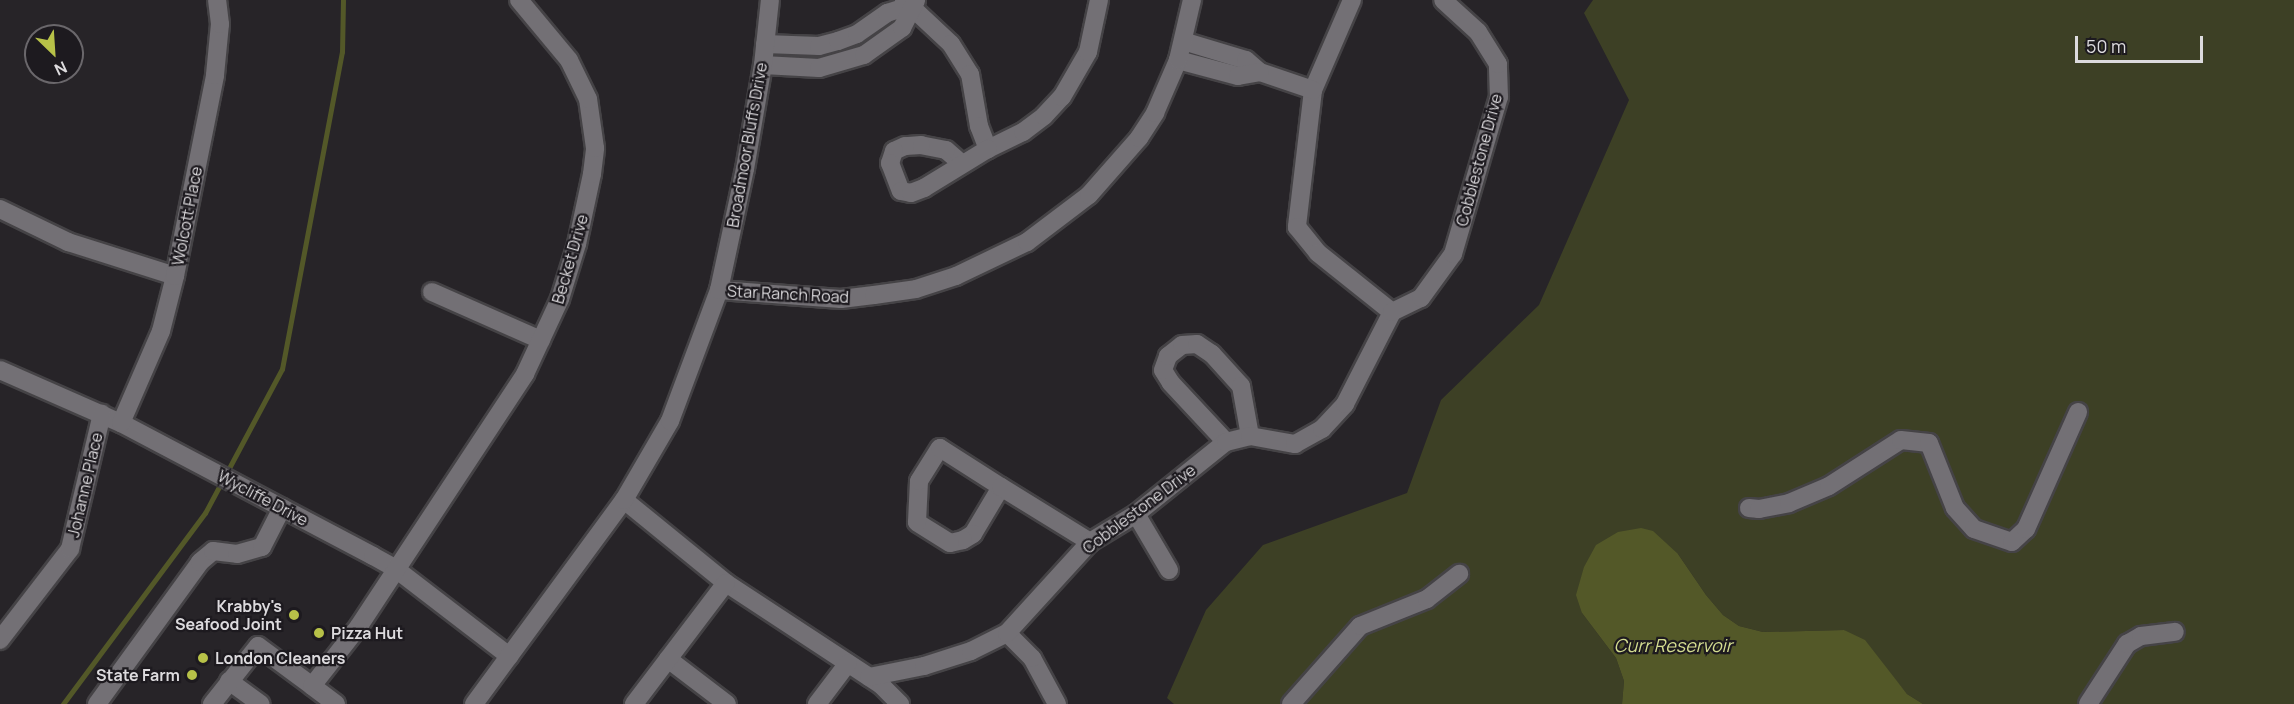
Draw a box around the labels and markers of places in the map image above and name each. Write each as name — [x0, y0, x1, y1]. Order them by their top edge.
place label: Krabby's Seafood Joint — [175, 596, 282, 634]
marker: Krabby's Seafood Joint — [287, 608, 301, 622]
place label: Pizza Hut — [331, 623, 403, 643]
marker: Pizza Hut — [312, 626, 326, 640]
place label: London Cleaners — [215, 648, 345, 668]
marker: London Cleaners — [196, 651, 210, 665]
place label: State Farm — [96, 665, 180, 685]
marker: State Farm — [185, 668, 199, 682]

